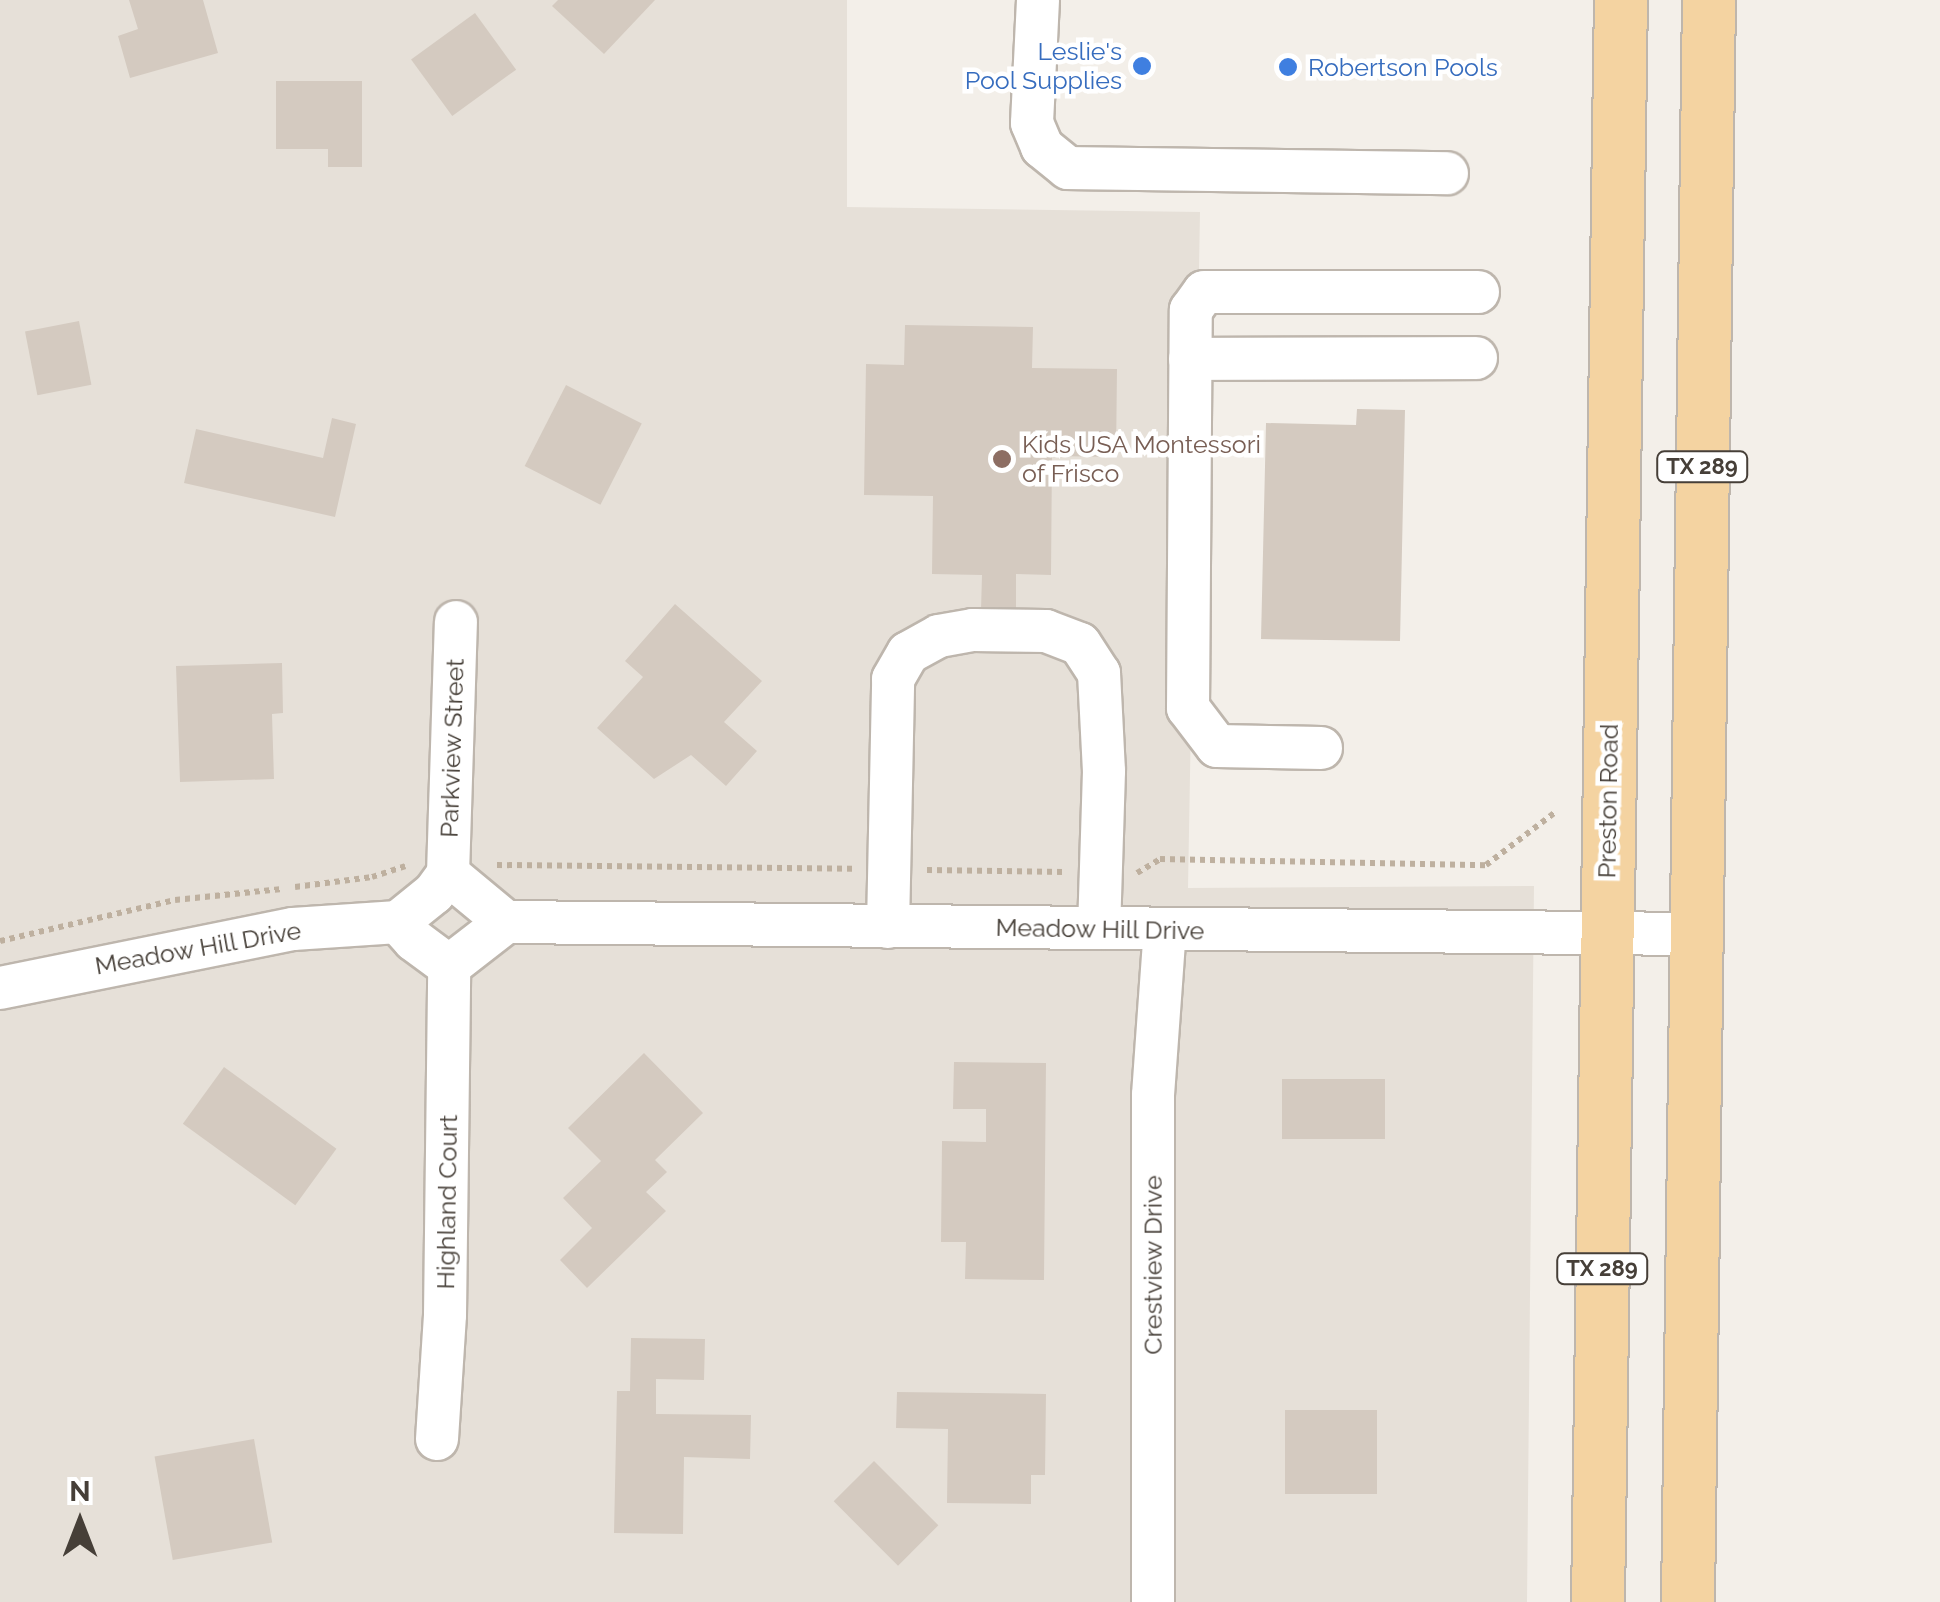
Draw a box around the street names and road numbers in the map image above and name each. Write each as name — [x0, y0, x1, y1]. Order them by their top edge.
road number: TX 289 — [1654, 450, 1750, 484]
street label: Parkview Street — [434, 657, 470, 839]
street label: Preston Road — [1592, 723, 1624, 879]
street label: Meadow Hill Drive — [995, 912, 1205, 946]
street label: Meadow Hill Drive — [92, 915, 304, 981]
street label: Highland Court — [430, 1114, 464, 1290]
street label: Crestview Drive — [1138, 1175, 1168, 1355]
road number: TX 289 — [1554, 1252, 1650, 1286]

